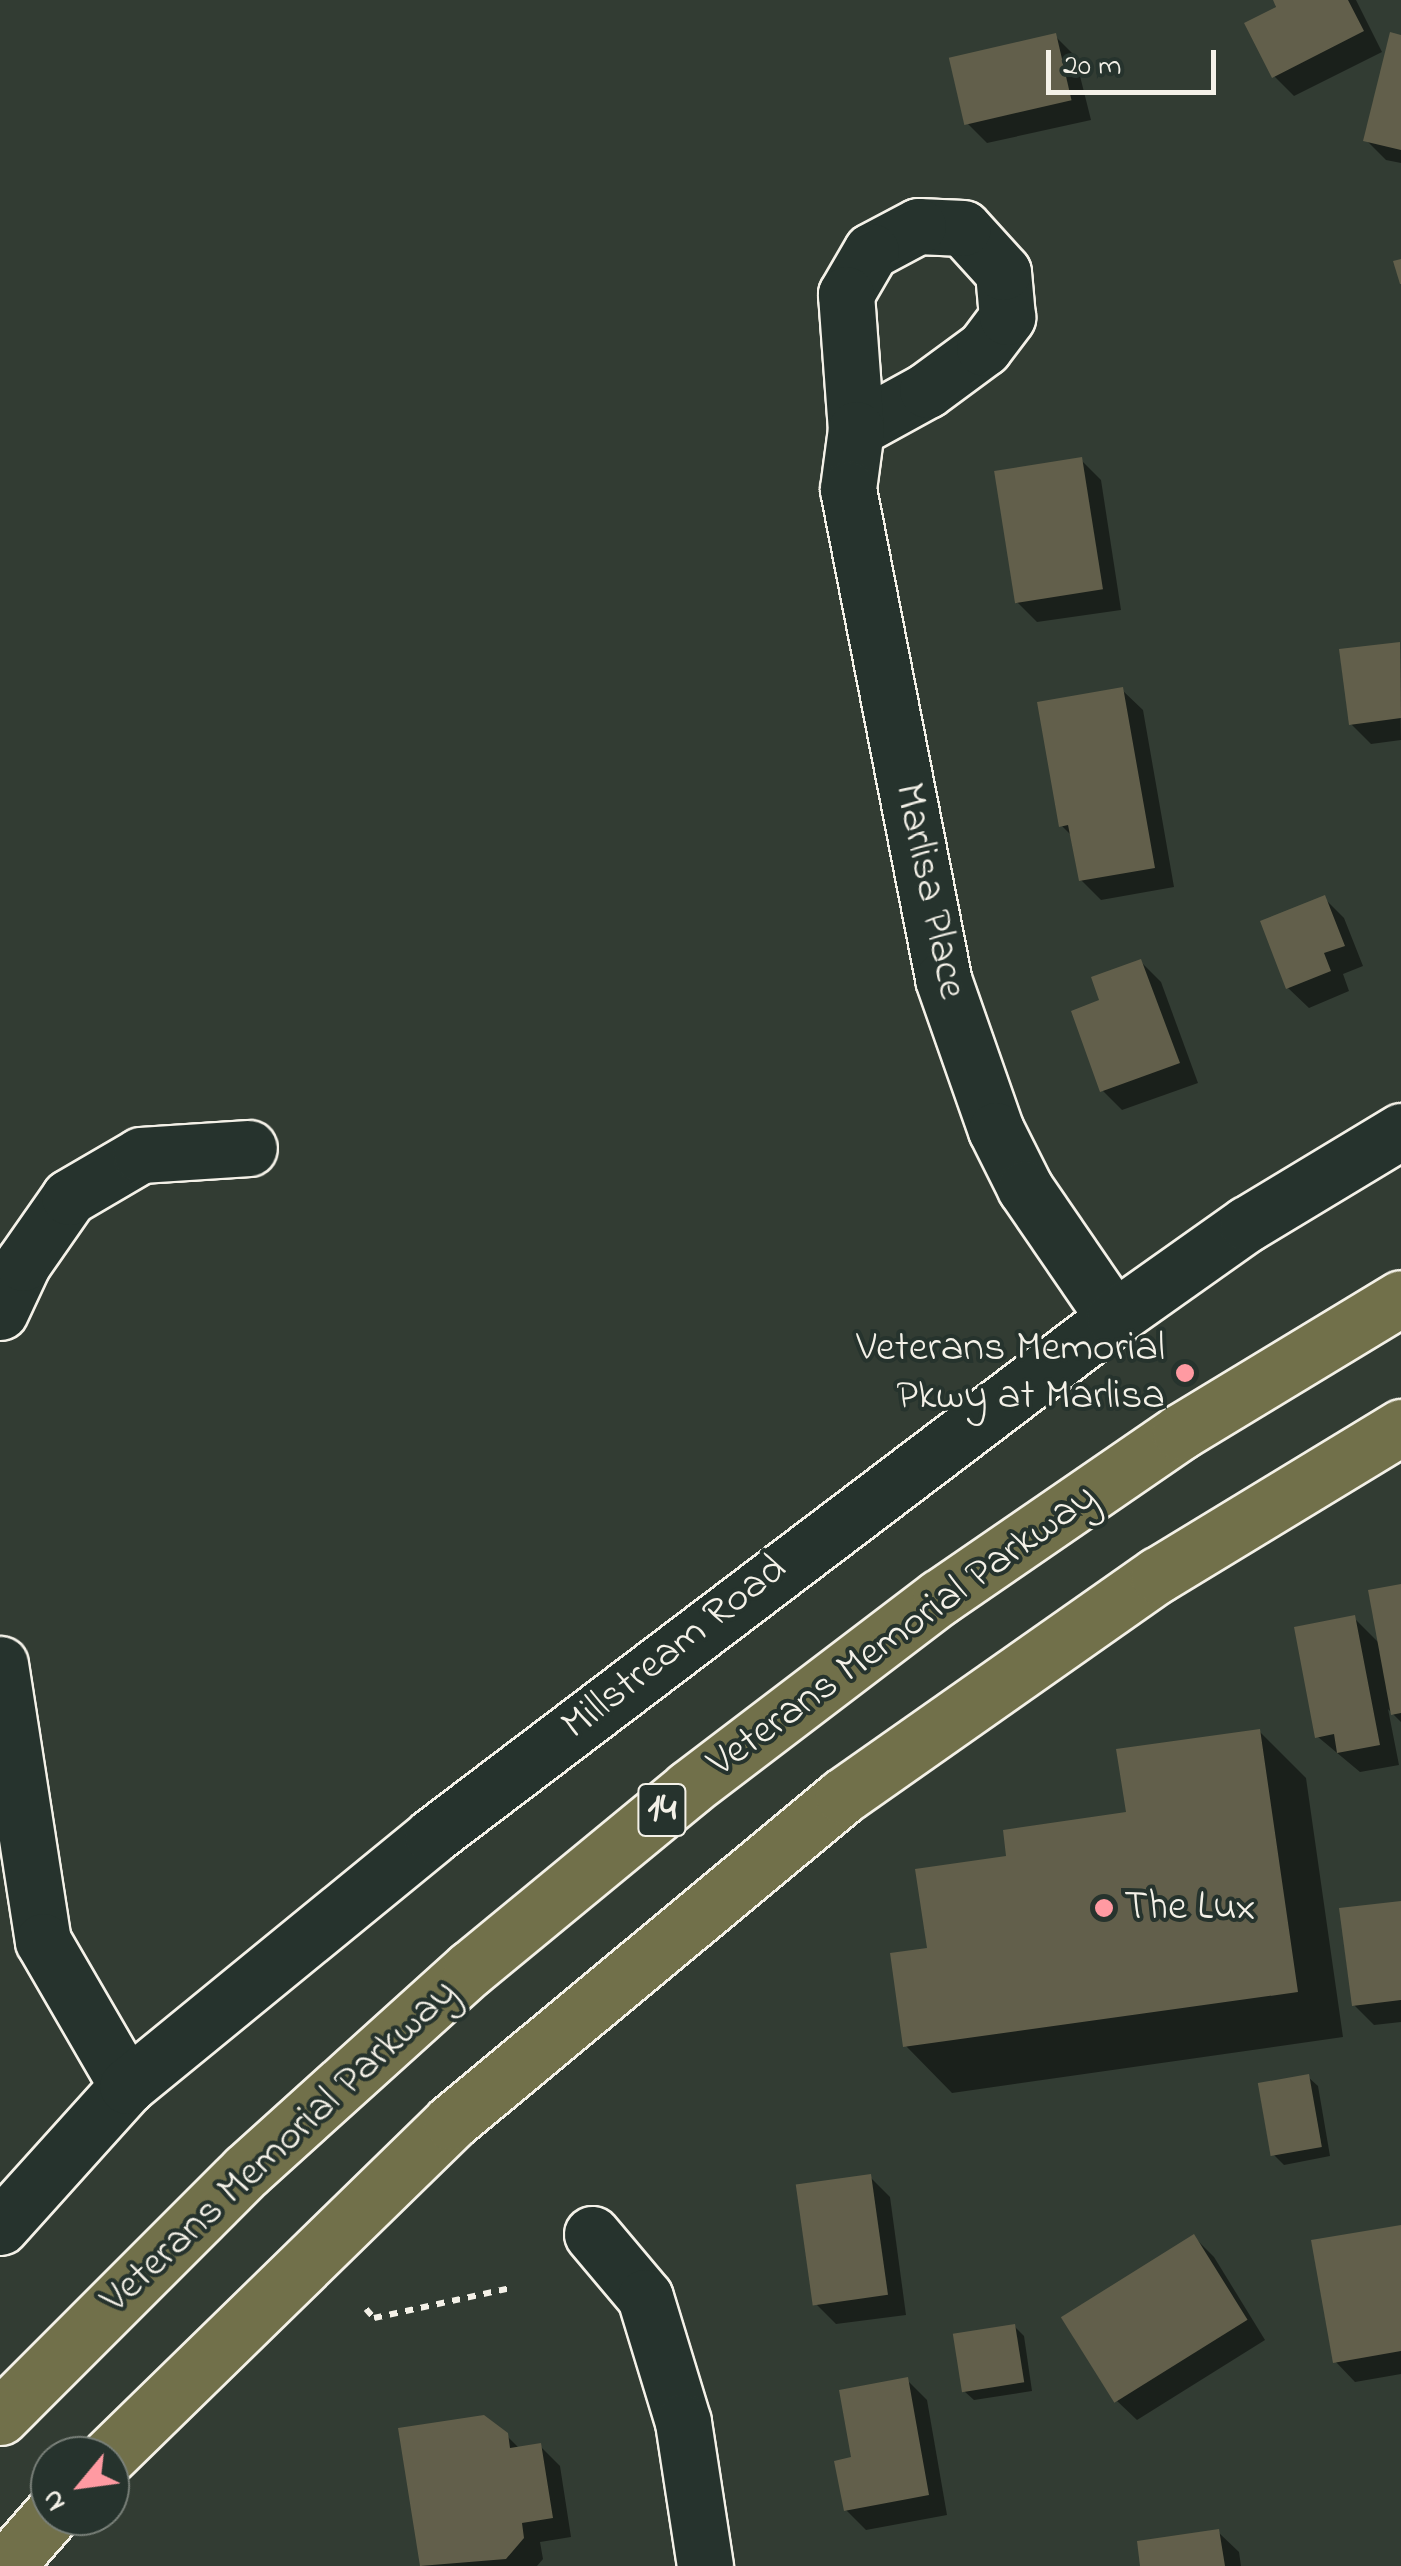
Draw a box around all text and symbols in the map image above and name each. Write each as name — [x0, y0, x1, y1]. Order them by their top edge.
scale bar — [1051, 30, 1221, 92]
text: 20 m — [1063, 45, 1122, 89]
street label: Marlisa Place — [882, 778, 976, 1004]
place label: Veterans Memorial Pkwy at Marlisa — [856, 1324, 1165, 1422]
marker: Veterans Memorial Pkwy at Marlisa — [1174, 1362, 1196, 1384]
street label: Veterans Memorial Parkway — [699, 1473, 1107, 1789]
street label: Millstream Road — [552, 1545, 798, 1751]
road number: 14 — [637, 1775, 687, 1845]
place label: The Lux — [1124, 1883, 1256, 1933]
marker: The Lux — [1093, 1897, 1115, 1919]
street label: Veterans Memorial Parkway — [91, 1969, 469, 2325]
north arrow — [30, 2436, 130, 2536]
text: N — [33, 2482, 78, 2518]

